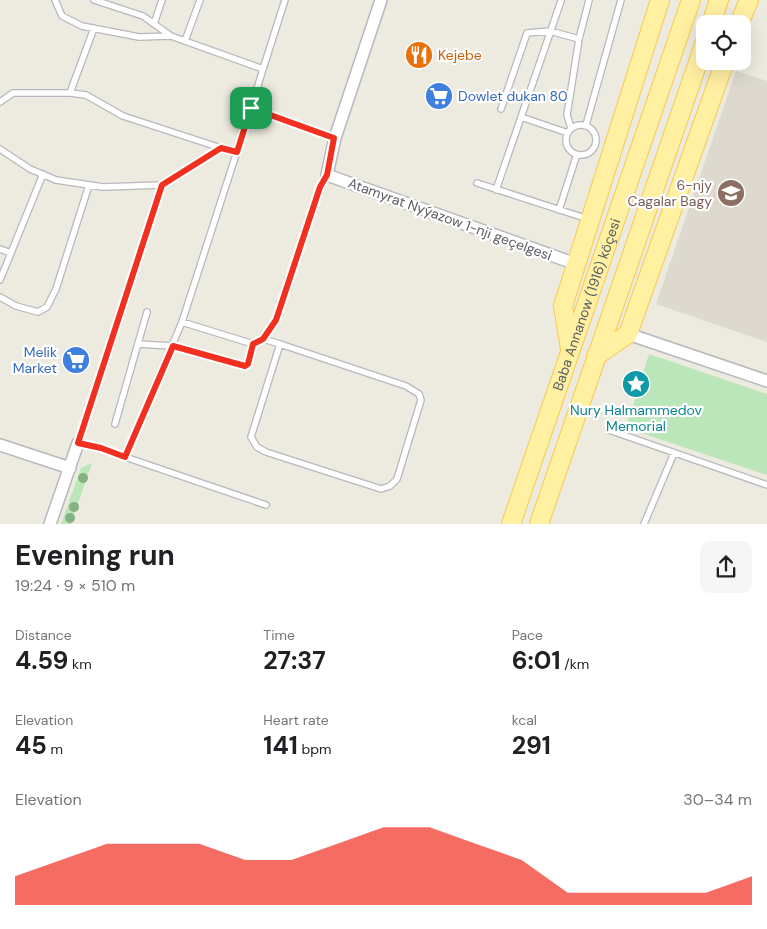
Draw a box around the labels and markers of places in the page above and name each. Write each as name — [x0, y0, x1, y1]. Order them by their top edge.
restaurant icon: Kejebe — [404, 40, 434, 70]
place label: Kejebe — [438, 46, 482, 64]
supermarket icon: Dowlet dukan 80 — [424, 81, 454, 111]
pin — [230, 87, 272, 129]
place label: Dowlet dukan 80 — [458, 87, 568, 105]
place label: 6-njy Cagalar Bagy — [628, 176, 712, 210]
school or university icon: 6-njy Cagalar Bagy — [716, 178, 746, 208]
place label: Melik Market — [13, 343, 57, 377]
supermarket icon: Melik Market — [61, 345, 91, 375]
place icon: Nury Halmammedov Memorial — [621, 369, 651, 399]
place label: Nury Halmammedov Memorial — [570, 401, 702, 435]

